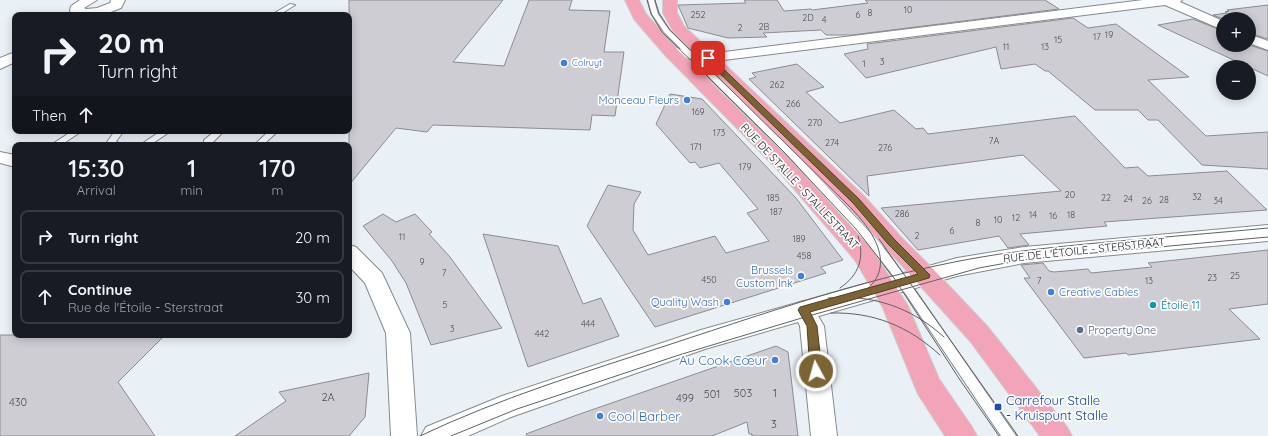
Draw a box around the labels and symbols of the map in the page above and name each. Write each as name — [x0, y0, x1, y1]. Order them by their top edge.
house number: 10 — [904, 4, 912, 15]
house number: 8 — [868, 7, 873, 18]
house number: 252 — [691, 9, 705, 20]
house number: 6 — [856, 9, 861, 20]
house number: 2D — [802, 12, 814, 23]
house number: 4 — [822, 14, 827, 25]
house number: 2B — [759, 21, 770, 32]
house number: 2 — [738, 22, 743, 33]
house number: 19 — [1105, 29, 1113, 40]
house number: 17 — [1093, 31, 1101, 42]
house number: 15 — [1054, 34, 1062, 45]
pin — [691, 41, 725, 75]
house number: 11 — [1003, 41, 1009, 52]
house number: 13 — [1041, 41, 1049, 52]
house number: 3 — [880, 56, 885, 67]
place label: Colruyt — [572, 57, 602, 68]
marker: Colruyt — [559, 58, 569, 68]
house number: 1 — [862, 58, 866, 69]
house number: 262 — [770, 79, 784, 90]
place label: Monceau Fleurs — [599, 93, 679, 107]
marker: Monceau Fleurs — [682, 95, 692, 105]
house number: 266 — [786, 98, 800, 109]
house number: 169 — [691, 106, 705, 117]
house number: 270 — [808, 117, 822, 128]
street label: RUE DE STALLE - STALLESTRAAT — [738, 120, 862, 252]
house number: 173 — [713, 127, 726, 138]
house number: 7A — [989, 135, 999, 146]
house number: 274 — [825, 137, 839, 148]
house number: 171 — [690, 141, 702, 152]
house number: 276 — [878, 142, 892, 153]
house number: 179 — [739, 161, 751, 172]
house number: 20 — [1065, 189, 1075, 200]
house number: 32 — [1192, 191, 1202, 202]
house number: 185 — [766, 192, 780, 203]
house number: 22 — [1101, 192, 1111, 203]
house number: 24 — [1123, 193, 1133, 204]
house number: 28 — [1159, 194, 1169, 205]
house number: 26 — [1142, 195, 1152, 206]
house number: 34 — [1213, 195, 1223, 206]
house number: 187 — [770, 206, 783, 217]
house number: 286 — [895, 208, 909, 219]
house number: 14 — [1029, 209, 1037, 220]
house number: 18 — [1067, 209, 1075, 220]
house number: 16 — [1049, 210, 1057, 221]
house number: 12 — [1012, 212, 1020, 223]
house number: 10 — [994, 214, 1002, 225]
house number: 8 — [976, 217, 981, 228]
house number: 6 — [950, 225, 955, 236]
house number: 2 — [915, 230, 920, 241]
house number: 11 — [399, 231, 405, 242]
house number: 189 — [792, 233, 806, 244]
street label: RUE DE L'ÉTOILE - STERSTRAAT — [1002, 234, 1166, 265]
house number: 458 — [797, 250, 811, 261]
house number: 9 — [419, 256, 425, 267]
place label: Brussels Custom Ink — [736, 263, 793, 290]
house number: 7 — [442, 267, 447, 278]
house number: 25 — [1230, 270, 1240, 281]
marker: Brussels Custom Ink — [796, 271, 806, 281]
house number: 23 — [1207, 272, 1217, 283]
house number: 450 — [701, 274, 717, 285]
house number: 7 — [1037, 275, 1042, 286]
house number: 13 — [1145, 275, 1153, 286]
place label: Creative Cables — [1059, 285, 1138, 299]
marker: Creative Cables — [1046, 287, 1056, 297]
place label: Quality Wash — [651, 295, 719, 309]
marker: Quality Wash — [722, 297, 732, 307]
place label: Étoile 11 — [1161, 298, 1200, 312]
house number: 5 — [443, 299, 448, 310]
marker: Étoile 11 — [1148, 300, 1158, 310]
house number: 444 — [581, 318, 595, 329]
house number: 3 — [450, 323, 455, 334]
place label: Property One — [1088, 323, 1156, 337]
marker: Property One — [1075, 325, 1085, 335]
house number: 442 — [535, 328, 549, 339]
position arrow — [795, 350, 837, 392]
place label: Au Cook Cœur — [679, 352, 767, 368]
marker: Au Cook Cœur — [770, 355, 780, 365]
house number: 503 — [734, 386, 752, 400]
house number: 1 — [773, 386, 777, 400]
house number: 501 — [704, 387, 720, 401]
house number: 2A — [321, 390, 335, 404]
house number: 499 — [676, 391, 694, 405]
place label: Carrefour Stalle - Kruispunt Stalle — [1006, 392, 1108, 423]
house number: 430 — [9, 395, 27, 409]
marker: Carrefour Stalle - Kruispunt Stalle — [993, 402, 1003, 412]
place label: Cool Barber — [608, 408, 680, 424]
marker: Cool Barber — [595, 411, 605, 421]
house number: 3 — [771, 417, 777, 431]

